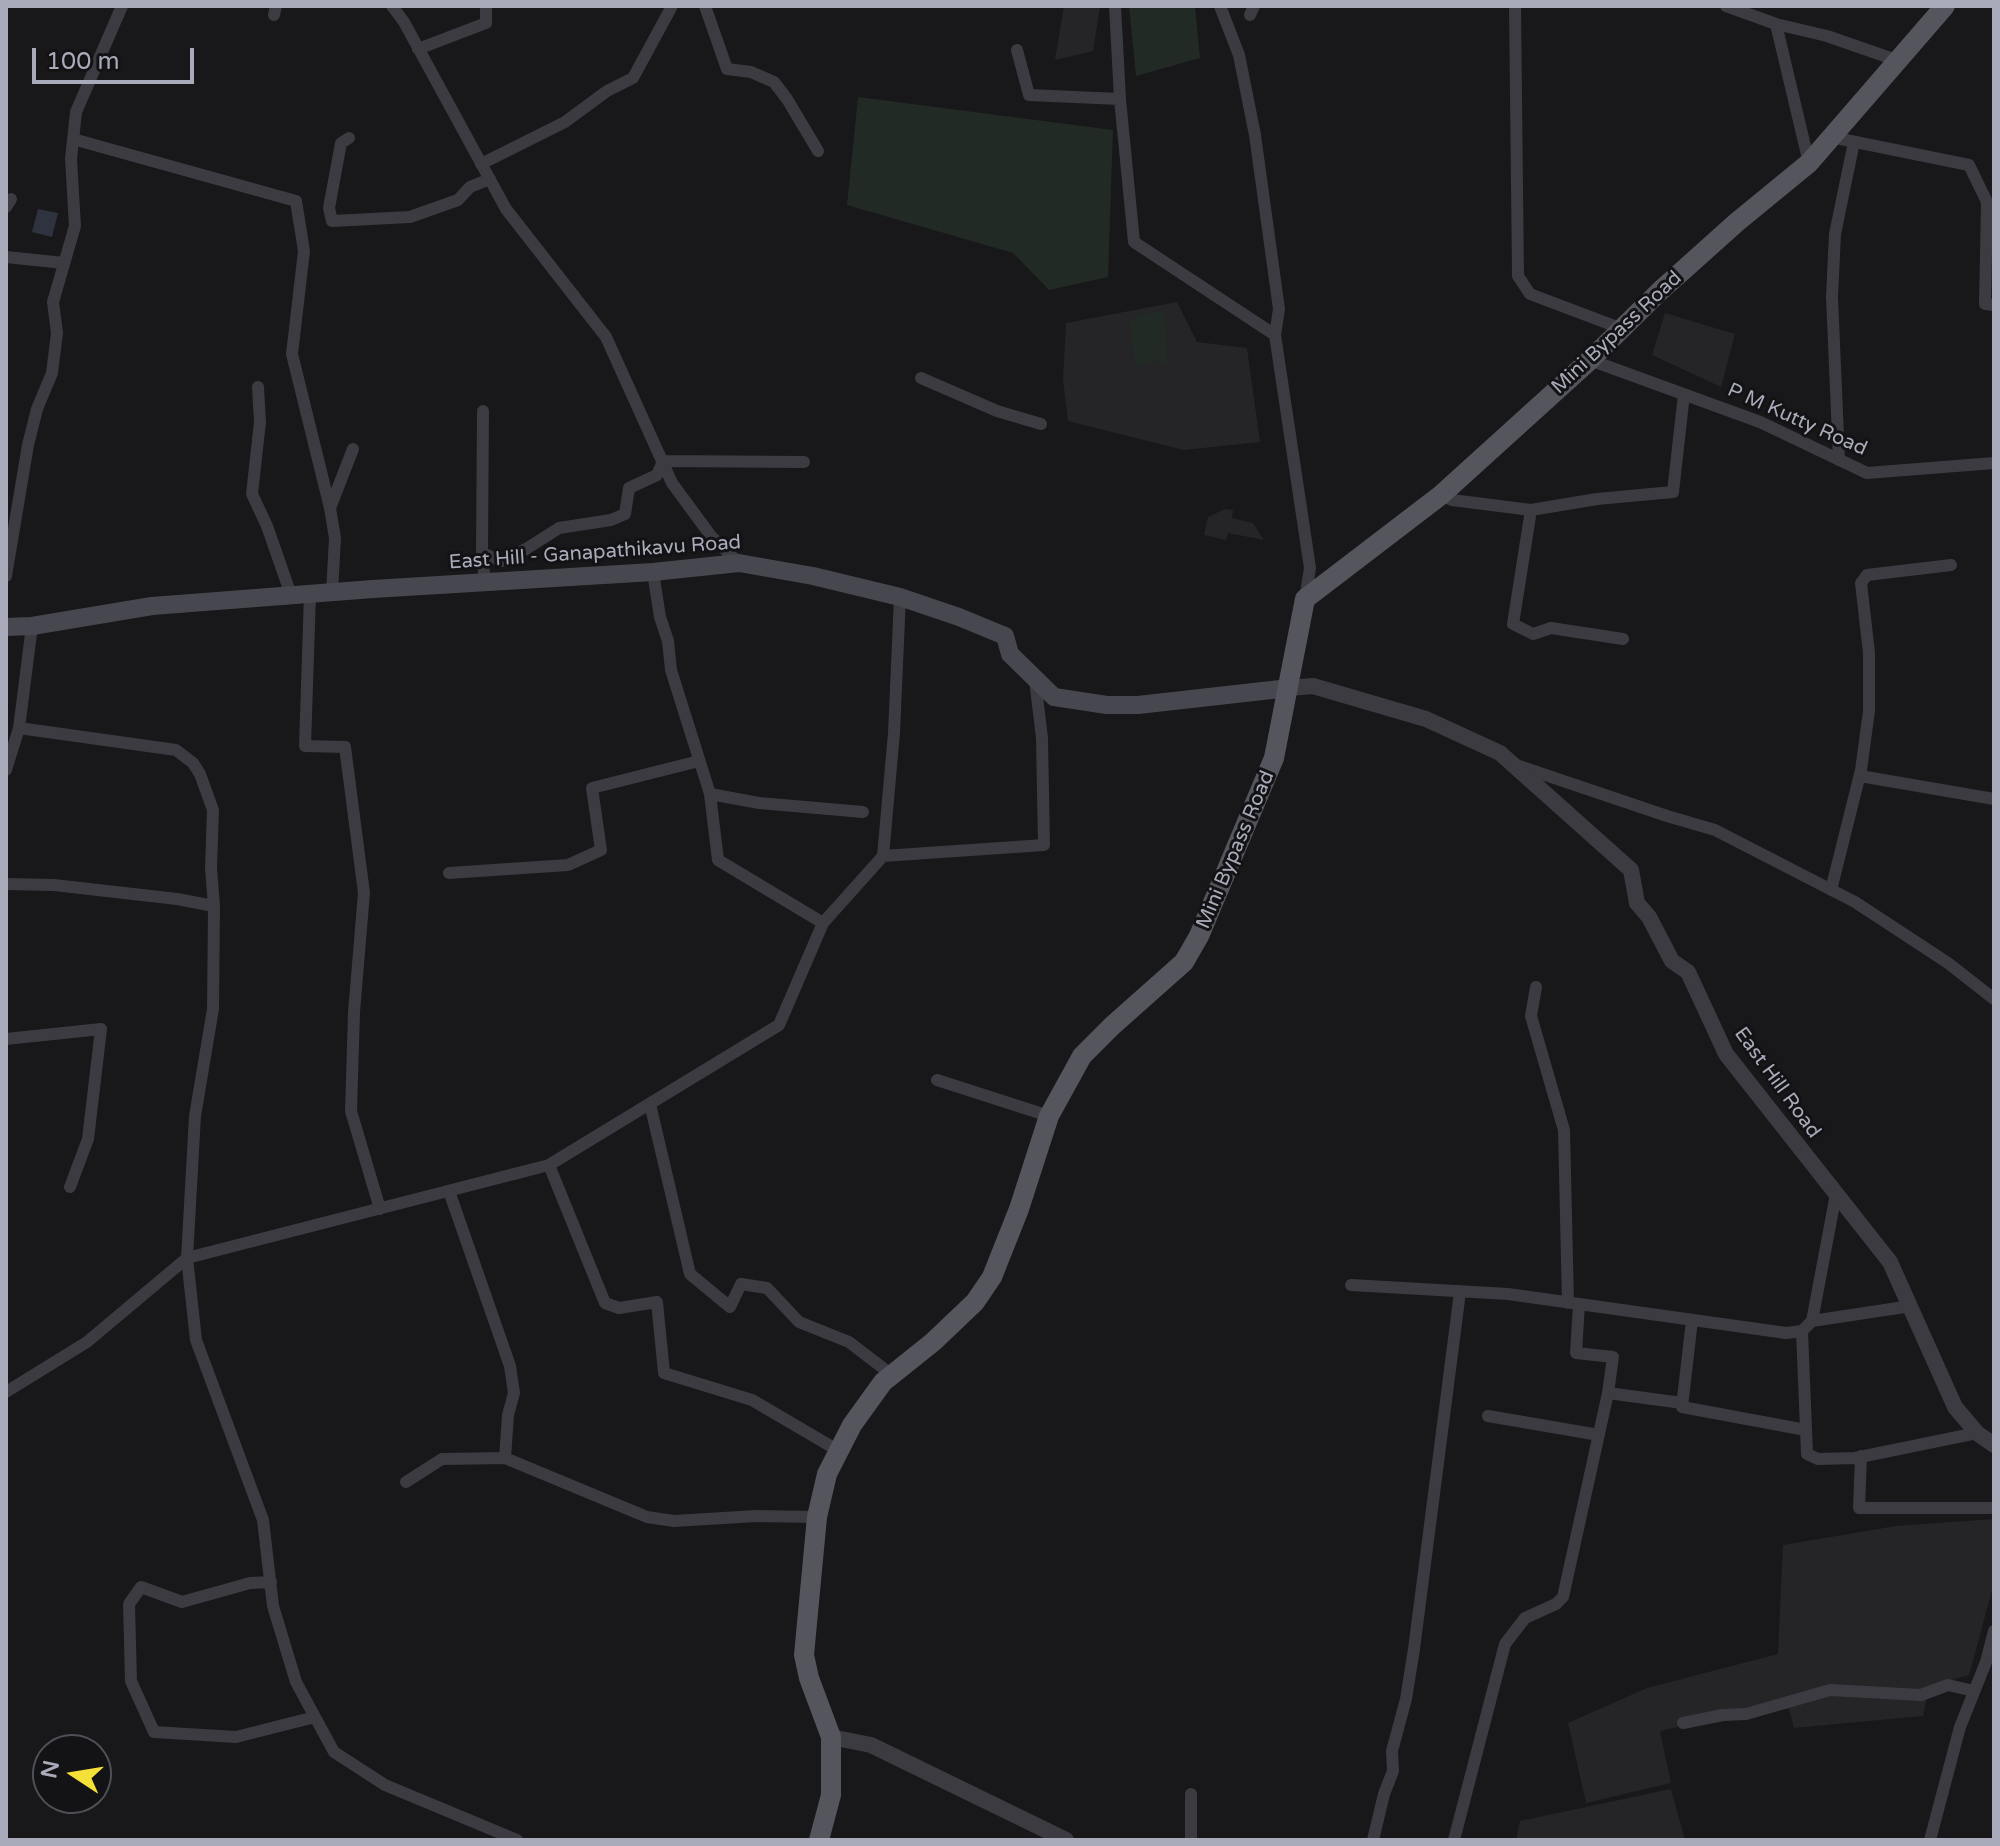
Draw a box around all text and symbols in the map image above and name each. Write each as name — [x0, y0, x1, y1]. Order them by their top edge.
scale bar — [36, 32, 198, 82]
text: 100 m — [46, 47, 120, 76]
street label: Mini Bypass Road — [1547, 266, 1687, 400]
street label: P M Kutty Road — [1724, 379, 1870, 461]
street label: East Hill - Ganapathikavu Road — [448, 531, 742, 575]
street label: Mini Bypass Road — [1192, 767, 1280, 933]
street label: East Hill Road — [1729, 1023, 1825, 1143]
north arrow — [32, 1734, 112, 1814]
text: N — [36, 1758, 65, 1781]

